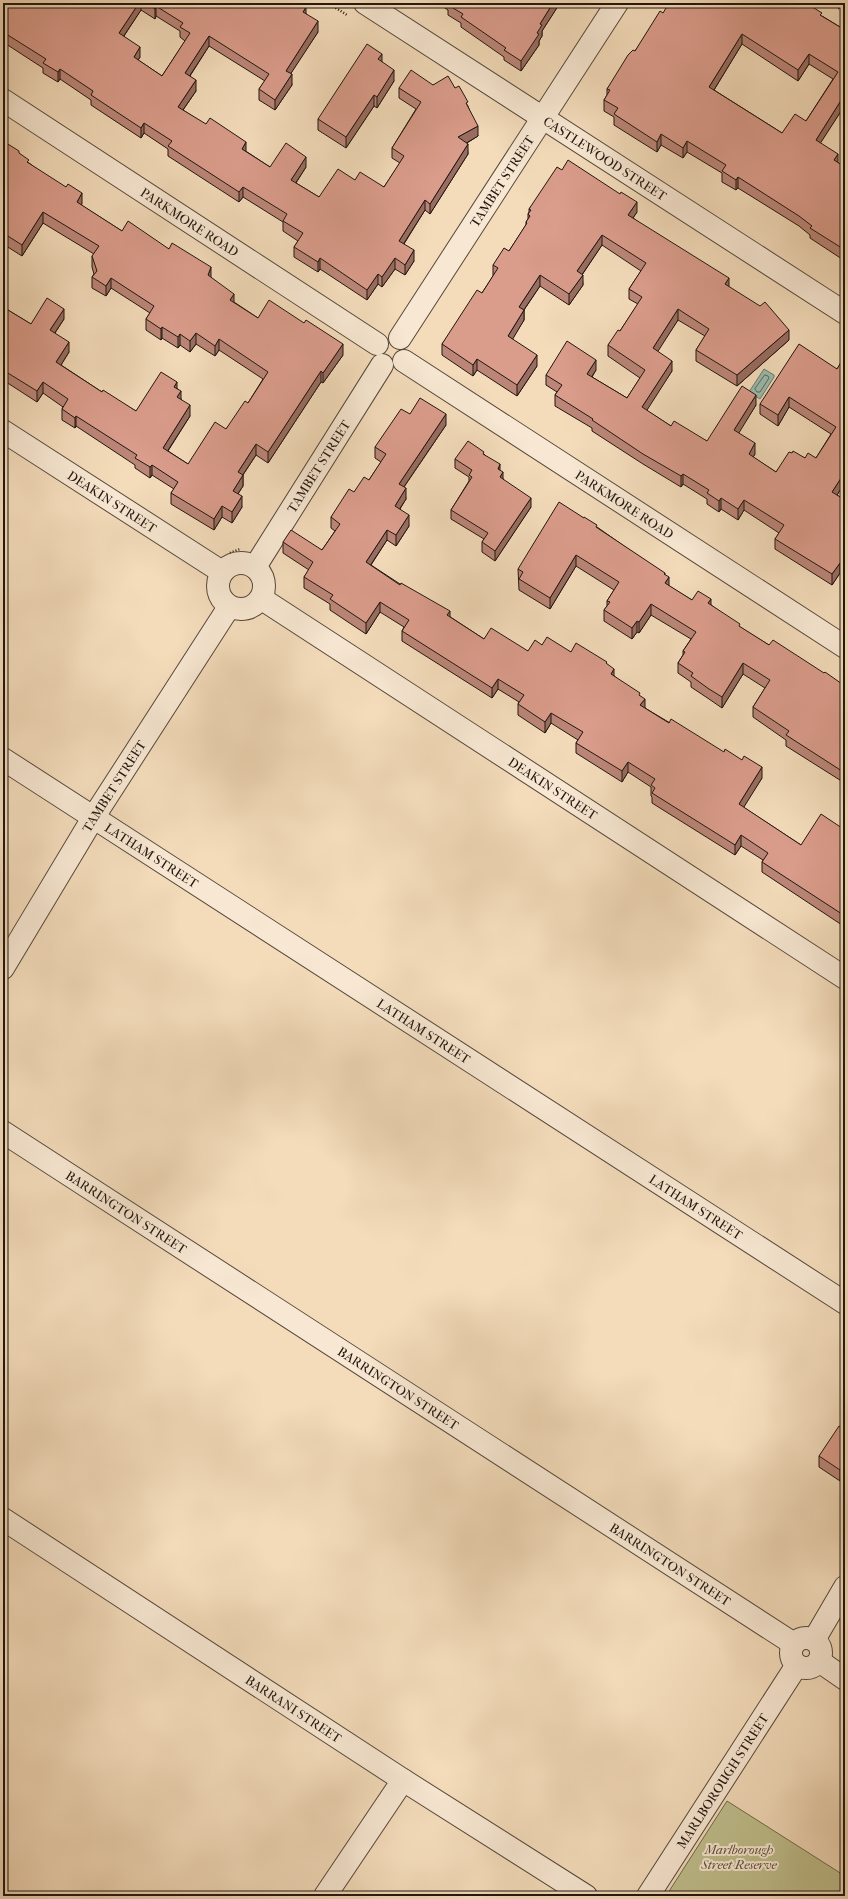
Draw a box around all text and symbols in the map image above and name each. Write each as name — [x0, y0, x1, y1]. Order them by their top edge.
street label: CASTLEWOOD STREET — [541, 113, 670, 204]
street label: TAMBET STREET — [466, 132, 537, 230]
street label: PARKMORE ROAD — [138, 184, 242, 259]
street label: TAMBET STREET — [284, 417, 353, 515]
street label: DEAKIN STREET — [65, 467, 160, 536]
street label: PARKMORE ROAD — [573, 467, 677, 542]
street label: TAMBET STREET — [79, 737, 149, 835]
street label: DEAKIN STREET — [506, 754, 600, 823]
street label: LATHAM STREET — [102, 819, 201, 891]
street label: LATHAM STREET — [374, 995, 473, 1067]
street label: BARRINGTON STREET — [63, 1167, 190, 1257]
street label: LATHAM STREET — [647, 1171, 746, 1242]
street label: BARRINGTON STREET — [335, 1343, 462, 1433]
street label: BARRINGTON STREET — [607, 1519, 734, 1609]
street label: BARRANI STREET — [243, 1672, 345, 1745]
street label: MARLBOROUGH STREET — [673, 1711, 771, 1851]
park label: Marlborough Street Reserve — [700, 1842, 777, 1872]

